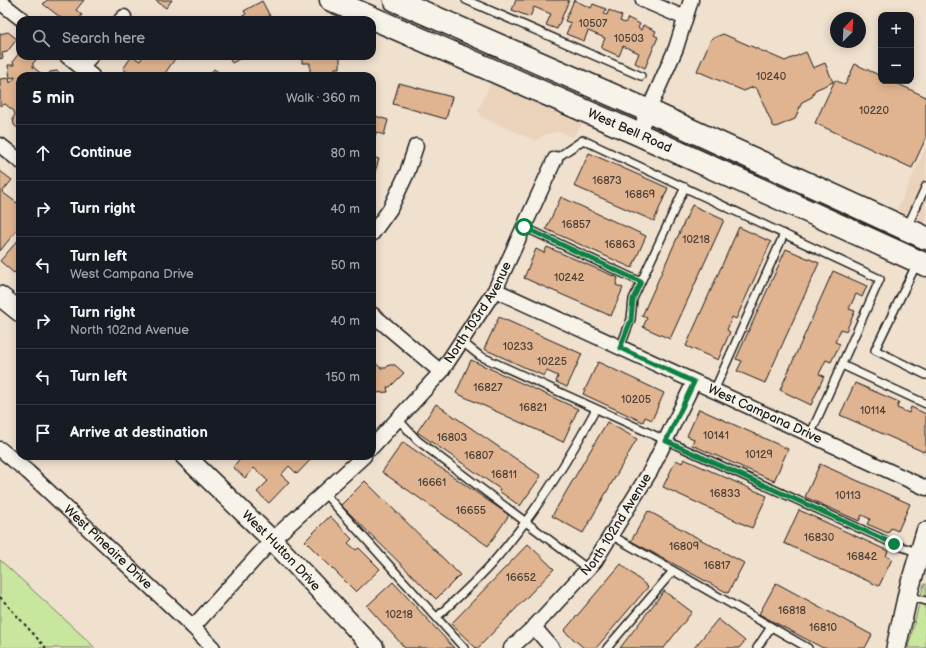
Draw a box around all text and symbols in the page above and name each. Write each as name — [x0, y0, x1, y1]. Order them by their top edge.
north arrow — [830, 12, 866, 48]
map controls — [878, 12, 914, 84]
button: + — [878, 12, 914, 48]
search box — [16, 16, 376, 60]
house number: 10507 — [579, 17, 608, 30]
icon: search — [30, 27, 52, 49]
text: Search here — [62, 29, 145, 48]
house number: 10503 — [614, 32, 644, 45]
button: − — [878, 48, 914, 84]
house number: 10240 — [756, 70, 787, 83]
text: 5 min — [32, 88, 75, 108]
text: Walk · 360 m — [286, 90, 360, 106]
house number: 10220 — [859, 104, 890, 117]
street label: West Bell Road — [585, 105, 674, 156]
icon: ahead — [32, 142, 54, 164]
text: Continue — [70, 143, 132, 162]
text: 80 m — [331, 145, 360, 161]
house number: 16873 — [592, 174, 622, 187]
house number: 16869 — [625, 188, 655, 201]
icon: right — [32, 198, 54, 220]
text: Turn right — [70, 199, 135, 218]
text: 40 m — [330, 201, 360, 217]
route start — [515, 218, 533, 236]
house number: 16857 — [561, 218, 591, 231]
house number: 10218 — [682, 233, 710, 246]
house number: 16863 — [605, 238, 636, 251]
text: Turn left — [70, 247, 127, 266]
icon: left — [32, 254, 54, 276]
text: 50 m — [331, 257, 360, 273]
street label: North 103rd Avenue — [441, 259, 515, 367]
text: West Campana Drive — [70, 266, 194, 282]
house number: 10242 — [554, 271, 585, 284]
text: Turn right — [70, 303, 135, 322]
icon: right — [32, 310, 54, 332]
text: 40 m — [330, 313, 360, 329]
text: North 102nd Avenue — [70, 322, 189, 338]
house number: 10233 — [503, 340, 533, 353]
house number: 10225 — [537, 355, 567, 368]
icon: left — [32, 366, 54, 388]
text: Turn left — [70, 367, 127, 386]
text: 150 m — [326, 369, 360, 385]
house number: 16827 — [473, 381, 503, 394]
street label: West Campana Drive — [705, 381, 825, 447]
house number: 10205 — [621, 393, 651, 406]
house number: 16821 — [519, 401, 547, 414]
house number: 10114 — [860, 404, 886, 417]
icon: arrive — [32, 422, 54, 444]
text: Arrive at destination — [70, 423, 208, 442]
house number: 10141 — [703, 429, 729, 442]
house number: 16803 — [437, 431, 468, 444]
house number: 10129 — [745, 448, 773, 461]
house number: 16807 — [464, 449, 494, 462]
house number: 16811 — [491, 468, 517, 481]
street label: North 102nd Avenue — [577, 470, 655, 579]
house number: 16661 — [418, 476, 446, 489]
house number: 16833 — [710, 487, 741, 500]
house number: 10113 — [835, 489, 861, 502]
street label: West Pineaire Drive — [60, 502, 156, 593]
house number: 16655 — [456, 504, 486, 517]
street label: West Hutton Drive — [238, 507, 324, 594]
house number: 16830 — [804, 531, 835, 544]
route end — [885, 535, 903, 553]
house number: 16809 — [669, 540, 699, 553]
house number: 16842 — [847, 550, 878, 563]
house number: 16817 — [703, 559, 731, 572]
house number: 16652 — [506, 571, 537, 584]
house number: 16818 — [778, 604, 806, 617]
house number: 10218 — [385, 608, 413, 621]
house number: 16810 — [809, 621, 838, 634]

